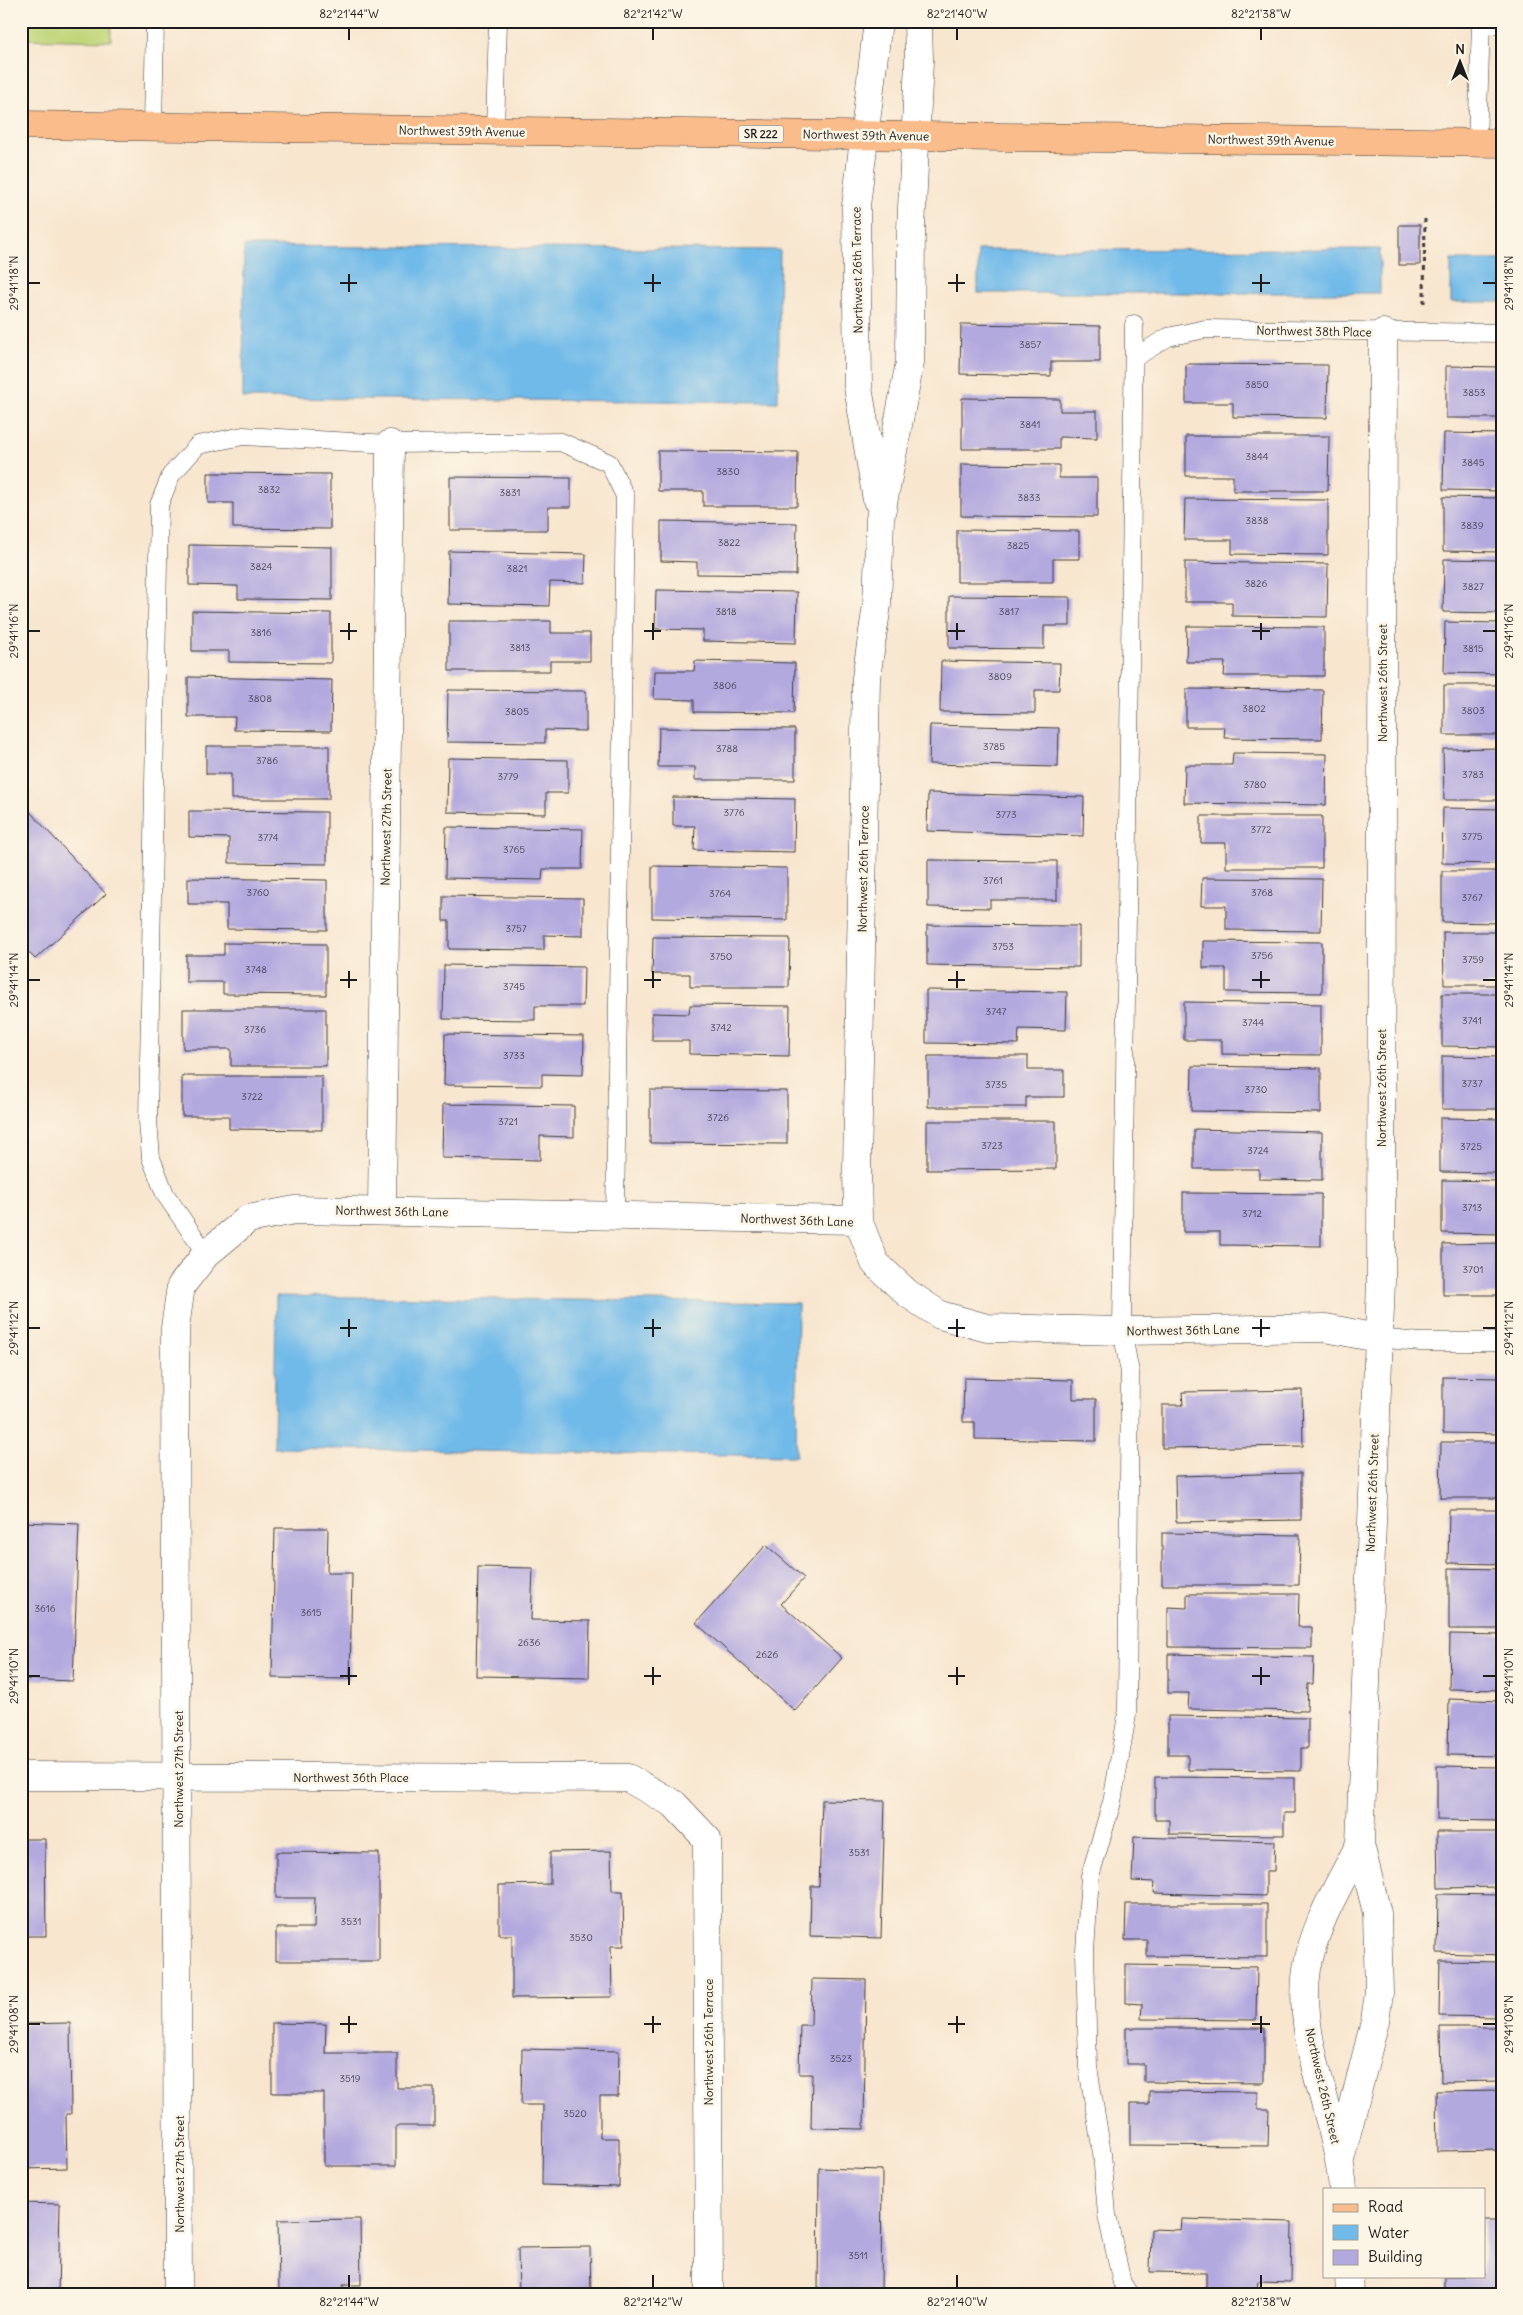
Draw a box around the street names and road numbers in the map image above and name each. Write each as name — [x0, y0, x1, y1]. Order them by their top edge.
street label: Northwest 39th Avenue — [399, 122, 525, 140]
road number: SR 222 — [738, 126, 784, 142]
street label: Northwest 39th Avenue — [803, 126, 929, 144]
street label: Northwest 39th Avenue — [1208, 131, 1334, 149]
street label: Northwest 26th Terrace — [848, 206, 866, 334]
street label: Northwest 38th Place — [1256, 322, 1372, 340]
street label: Northwest 26th Street — [1375, 624, 1390, 742]
street label: Northwest 27th Street — [377, 768, 395, 886]
street label: Northwest 26th Terrace — [854, 805, 872, 933]
street label: Northwest 26th Street — [1374, 1029, 1389, 1147]
street label: Northwest 36th Lane — [335, 1203, 449, 1219]
street label: Northwest 36th Lane — [740, 1211, 854, 1229]
street label: Northwest 36th Lane — [1126, 1322, 1240, 1338]
street label: Northwest 26th Street — [1362, 1434, 1382, 1552]
street label: Northwest 27th Street — [171, 1710, 186, 1828]
street label: Northwest 36th Place — [293, 1770, 409, 1785]
street label: Northwest 26th Terrace — [701, 1978, 716, 2106]
street label: Northwest 26th Street — [1302, 2027, 1344, 2145]
street label: Northwest 27th Street — [172, 2115, 187, 2233]

